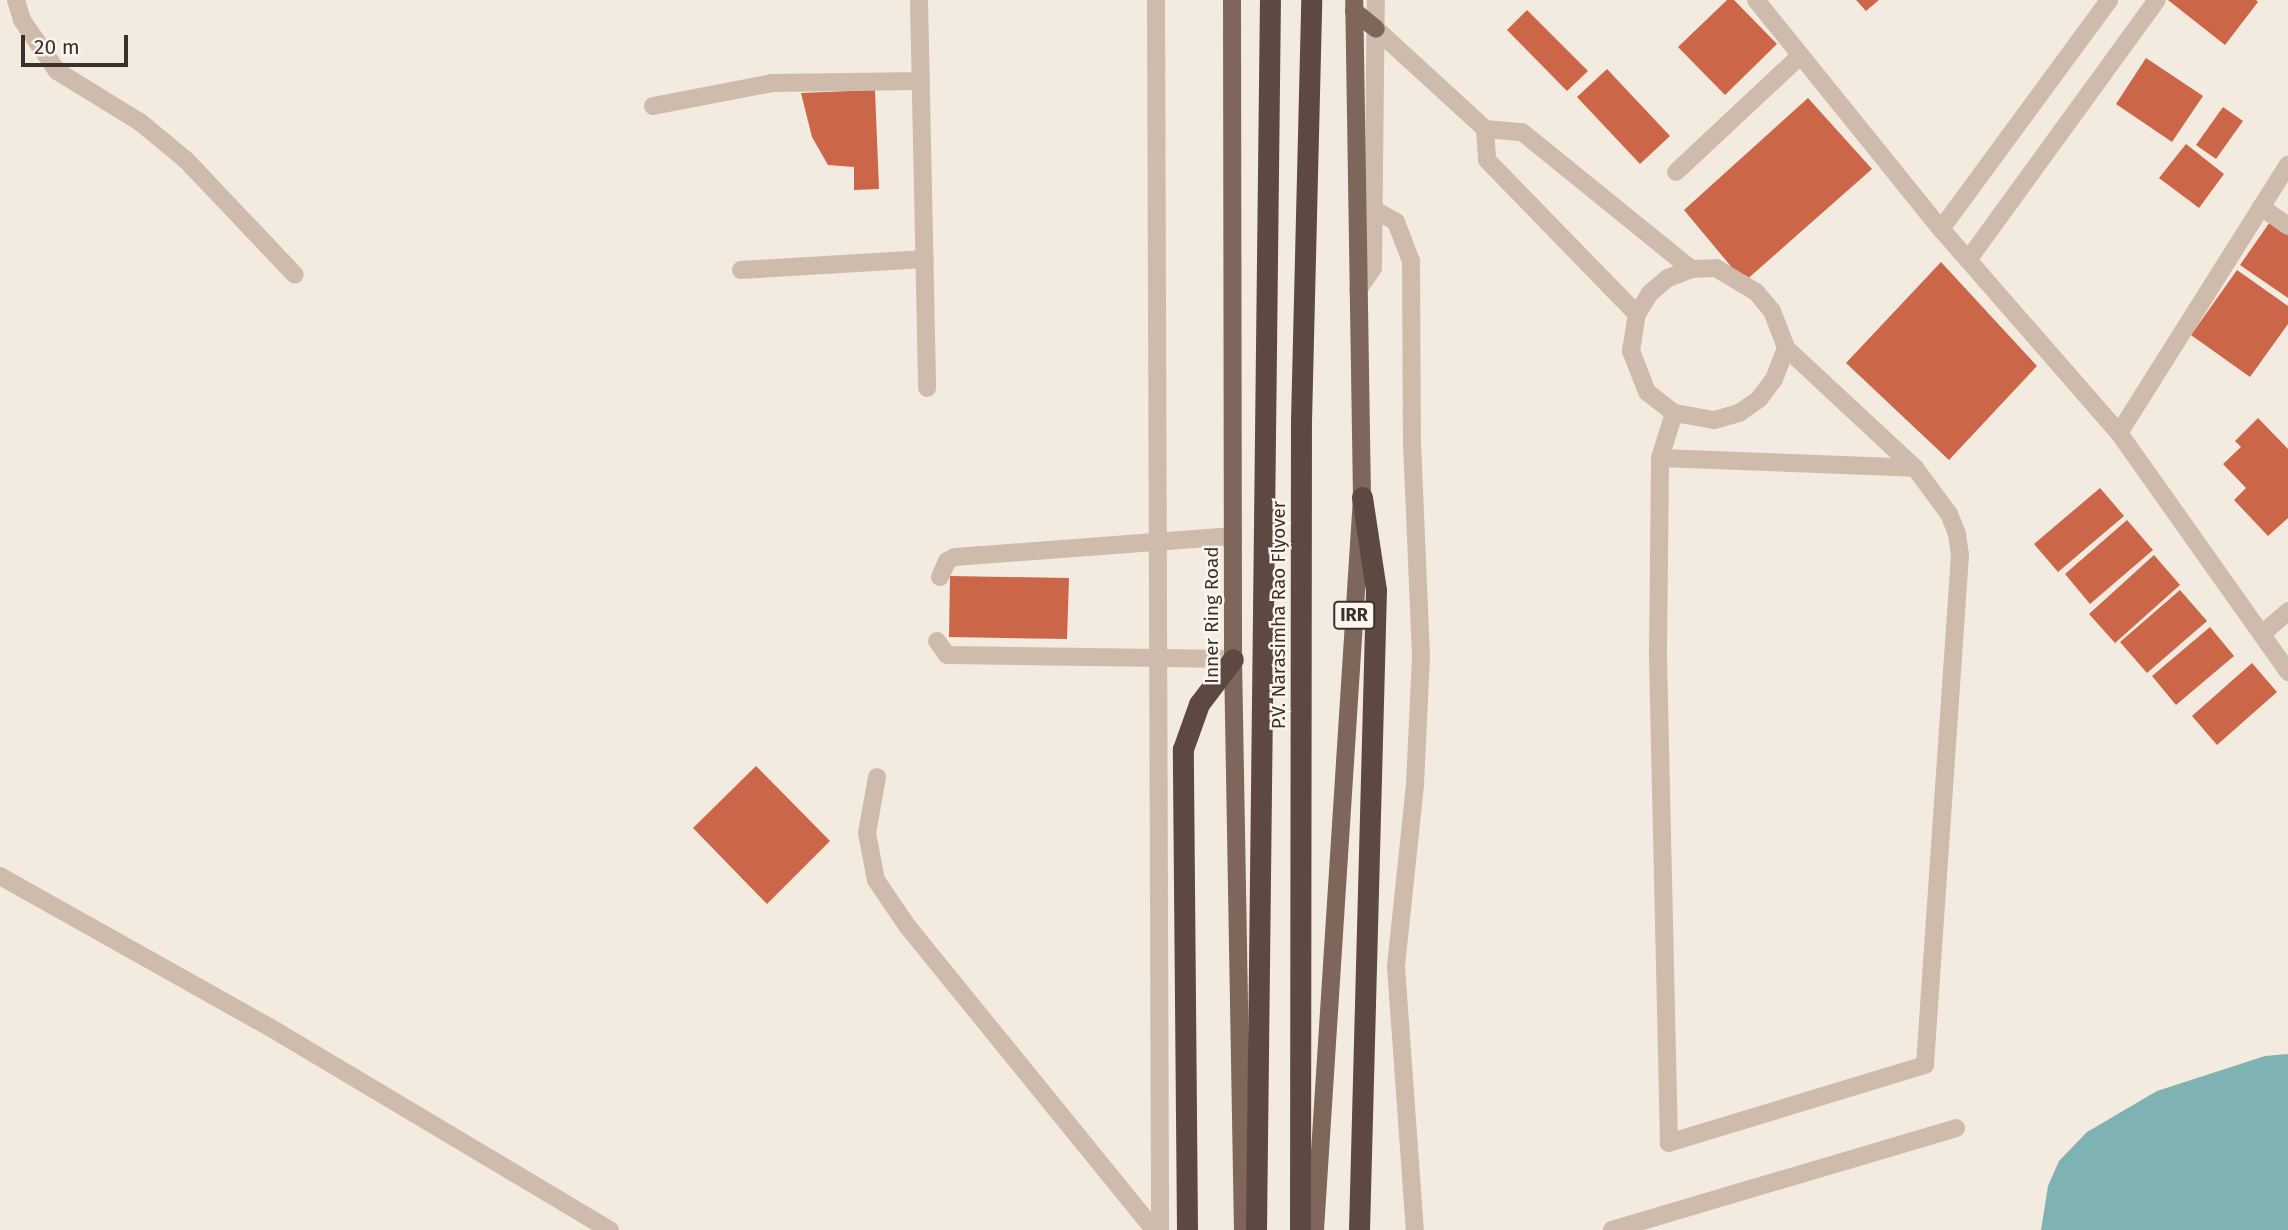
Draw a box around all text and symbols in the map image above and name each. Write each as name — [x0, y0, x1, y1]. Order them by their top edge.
scale bar — [24, 21, 131, 65]
text: 20 m — [34, 34, 80, 60]
street label: P.V. Narasimha Rao Flyover — [1268, 501, 1290, 729]
street label: Inner Ring Road — [1201, 546, 1223, 684]
road number: IRR — [1333, 600, 1375, 630]

